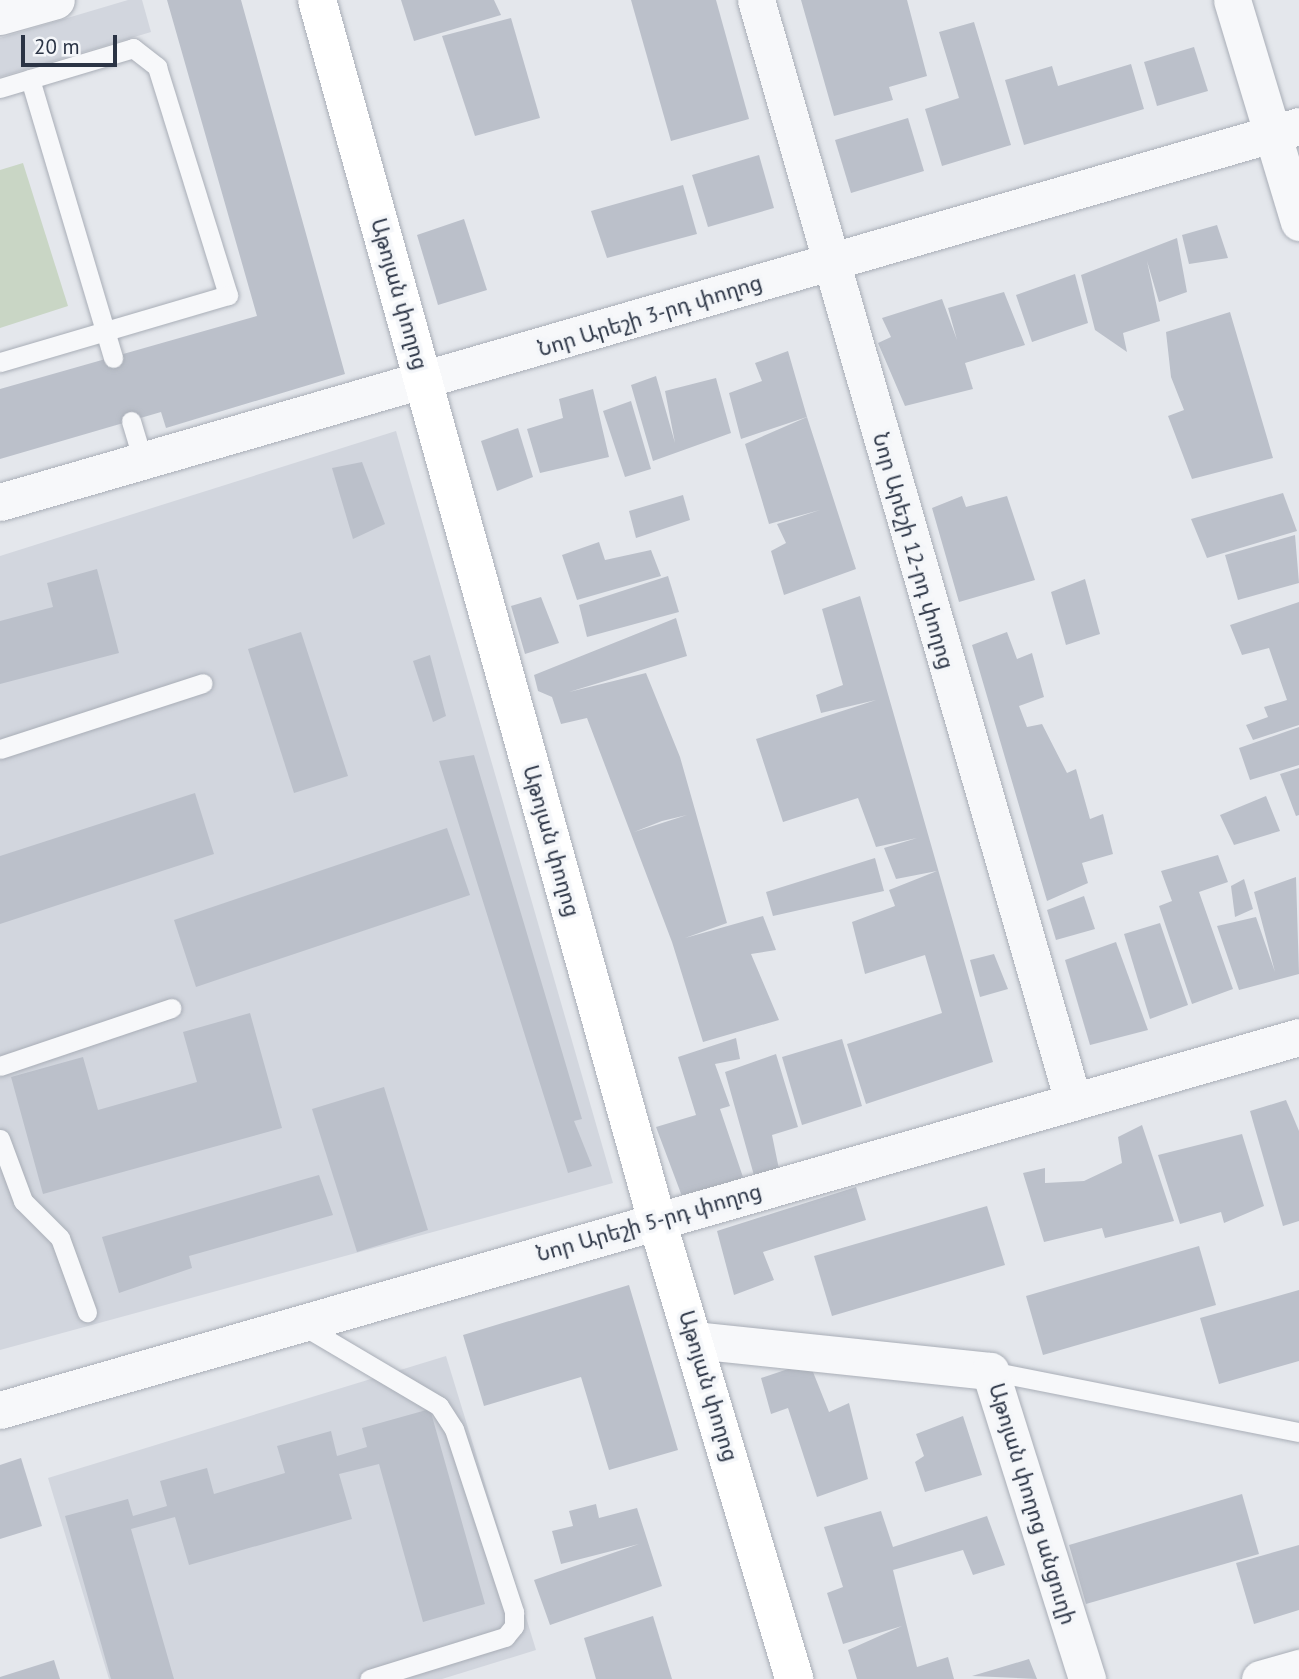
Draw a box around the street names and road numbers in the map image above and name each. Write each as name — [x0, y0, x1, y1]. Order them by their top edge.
street label: Աթոյան փողոց — [365, 215, 433, 373]
street label: Նոր Արեշի 3-րդ փողոց — [535, 270, 765, 362]
street label: Նոր Արեշի 12-րդ փողոց — [867, 430, 959, 672]
street label: Աթոյան փողոց — [517, 762, 585, 920]
street label: Նոր Արեշի 5-րդ փողոց — [533, 1179, 765, 1267]
street label: Աթոյան փողոց — [673, 1308, 743, 1464]
street label: Աթոյան փողոց անցուղի — [983, 1380, 1081, 1628]

